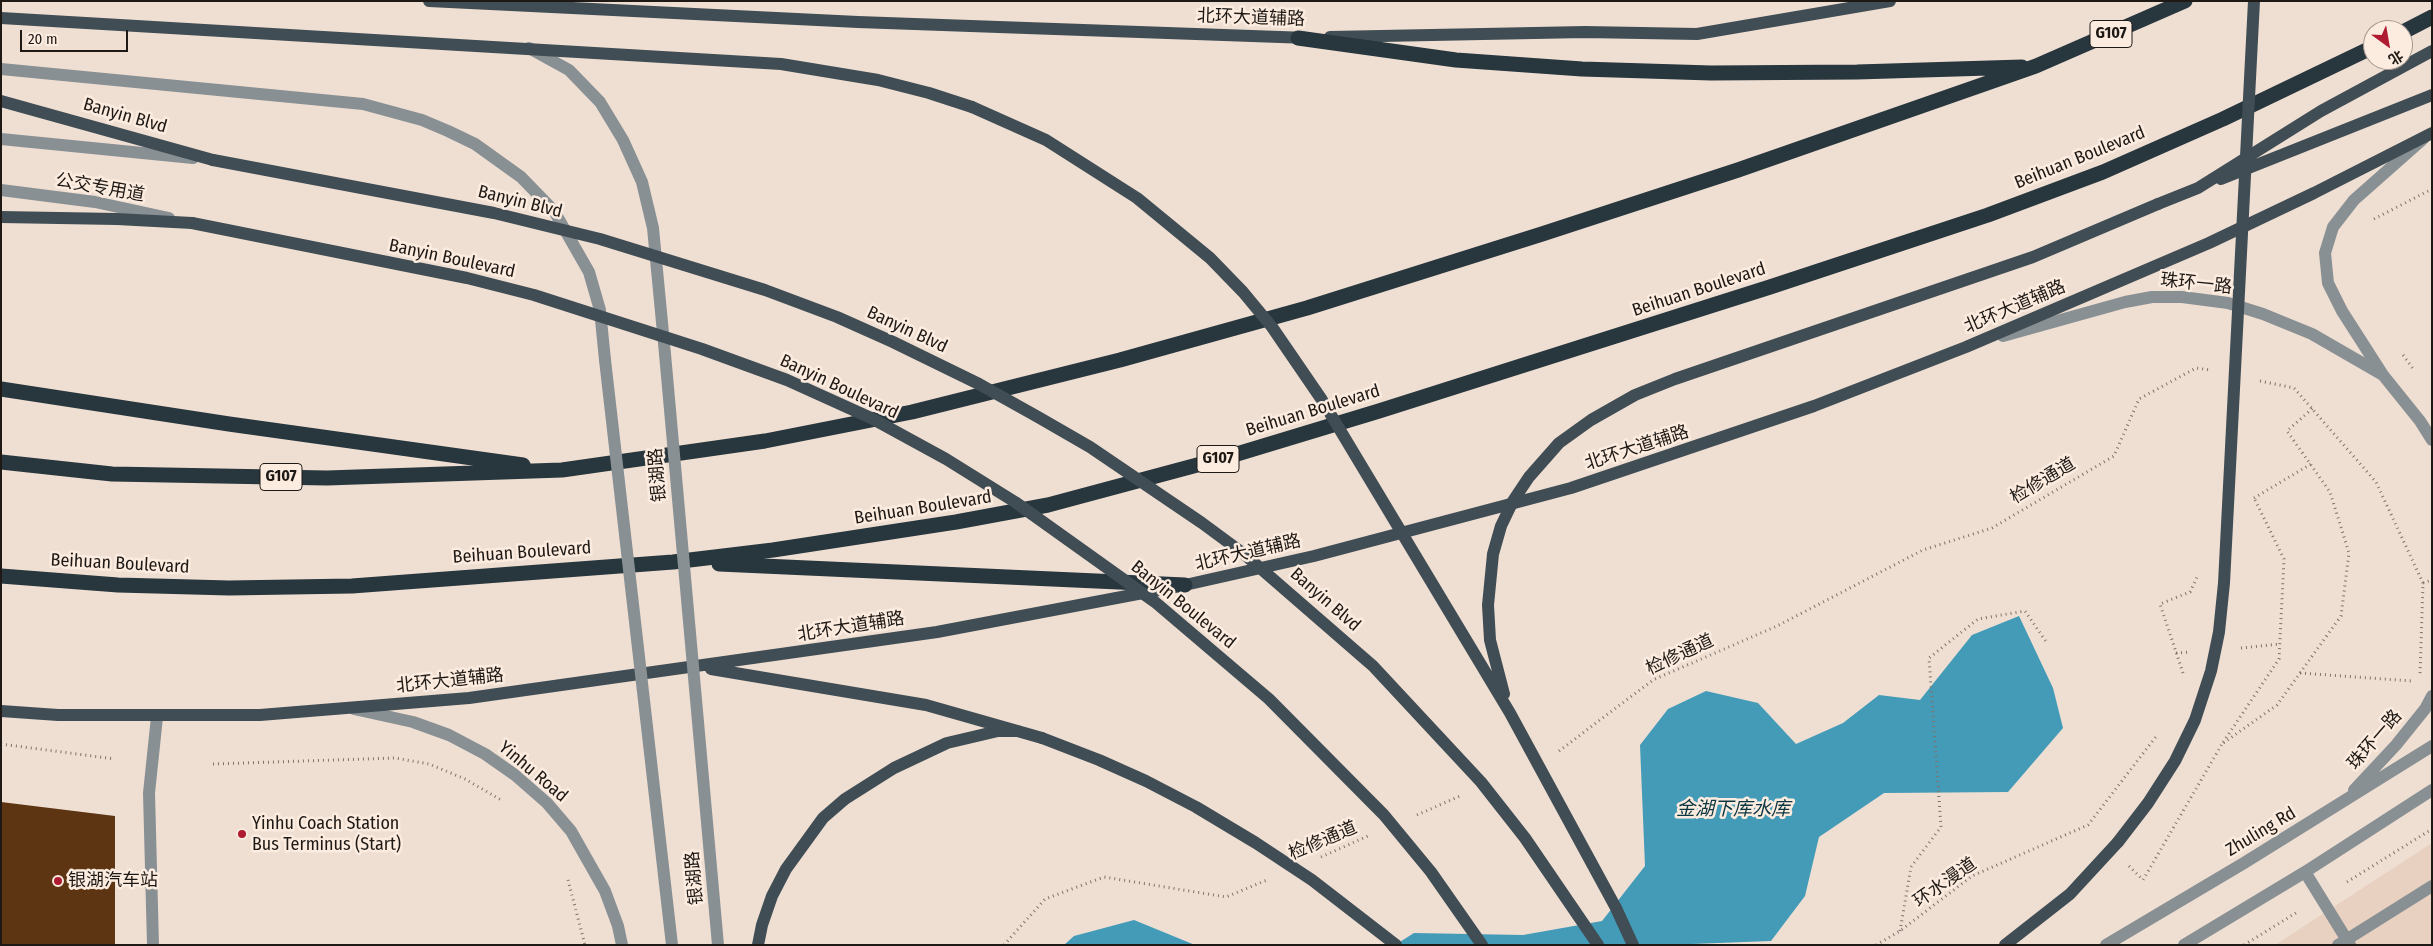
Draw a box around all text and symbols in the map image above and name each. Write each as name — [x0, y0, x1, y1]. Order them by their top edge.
street label: 北环大道辅路 — [1197, 5, 1305, 31]
scale bar — [22, 20, 130, 52]
road number: G107 — [2090, 20, 2132, 48]
north arrow — [2363, 20, 2413, 70]
text: 20 m — [28, 30, 58, 48]
text: 北 — [2385, 46, 2406, 68]
street label: Banyin Blvd — [81, 94, 169, 138]
street label: Beihuan Boulevard — [2012, 122, 2148, 194]
street label: 公交专用道 — [54, 170, 146, 206]
street label: Banyin Blvd — [476, 181, 564, 223]
street label: Banyin Boulevard — [387, 235, 517, 283]
street label: Beihuan Boulevard — [1630, 258, 1768, 322]
street label: 珠环一路 — [2159, 269, 2233, 299]
street label: 北环大道辅路 — [1961, 276, 2069, 338]
street label: Banyin Blvd — [863, 302, 951, 358]
street label: Banyin Boulevard — [776, 350, 902, 424]
street label: Beihuan Boulevard — [1243, 380, 1383, 442]
street label: 北环大道辅路 — [1582, 421, 1692, 475]
road number: G107 — [1197, 446, 1239, 472]
street label: 银湖路 — [645, 447, 671, 503]
street label: 检修通道 — [2007, 453, 2079, 509]
road number: G107 — [260, 464, 302, 491]
street label: Beihuan Boulevard — [853, 486, 993, 530]
street label: 北环大道辅路 — [1193, 530, 1303, 576]
street label: Beihuan Boulevard — [452, 537, 592, 569]
street label: Beihuan Boulevard — [50, 550, 190, 578]
street label: Banyin Boulevard — [1126, 556, 1240, 654]
street label: Banyin Blvd — [1285, 564, 1365, 636]
street label: 北环大道辅路 — [796, 608, 906, 646]
street label: 检修通道 — [1643, 630, 1717, 680]
street label: 北环大道辅路 — [395, 665, 505, 697]
street label: 珠环一路 — [2343, 706, 2407, 774]
street label: Yinhu Road — [494, 737, 572, 807]
water label: 金湖下库水库 — [1676, 799, 1790, 821]
street label: Zhuling Rd — [2222, 803, 2300, 861]
place label: Yinhu Coach Station Bus Terminus (Start) — [252, 813, 401, 856]
street label: 检修通道 — [1286, 817, 1360, 865]
marker: Yinhu Coach Station Bus Terminus (Start) — [236, 828, 248, 840]
street label: 银湖路 — [682, 850, 708, 906]
street label: 环水漫道 — [1909, 854, 1981, 912]
place label: 银湖汽车站 — [68, 870, 158, 892]
marker: 银湖汽车站 — [52, 875, 64, 887]

